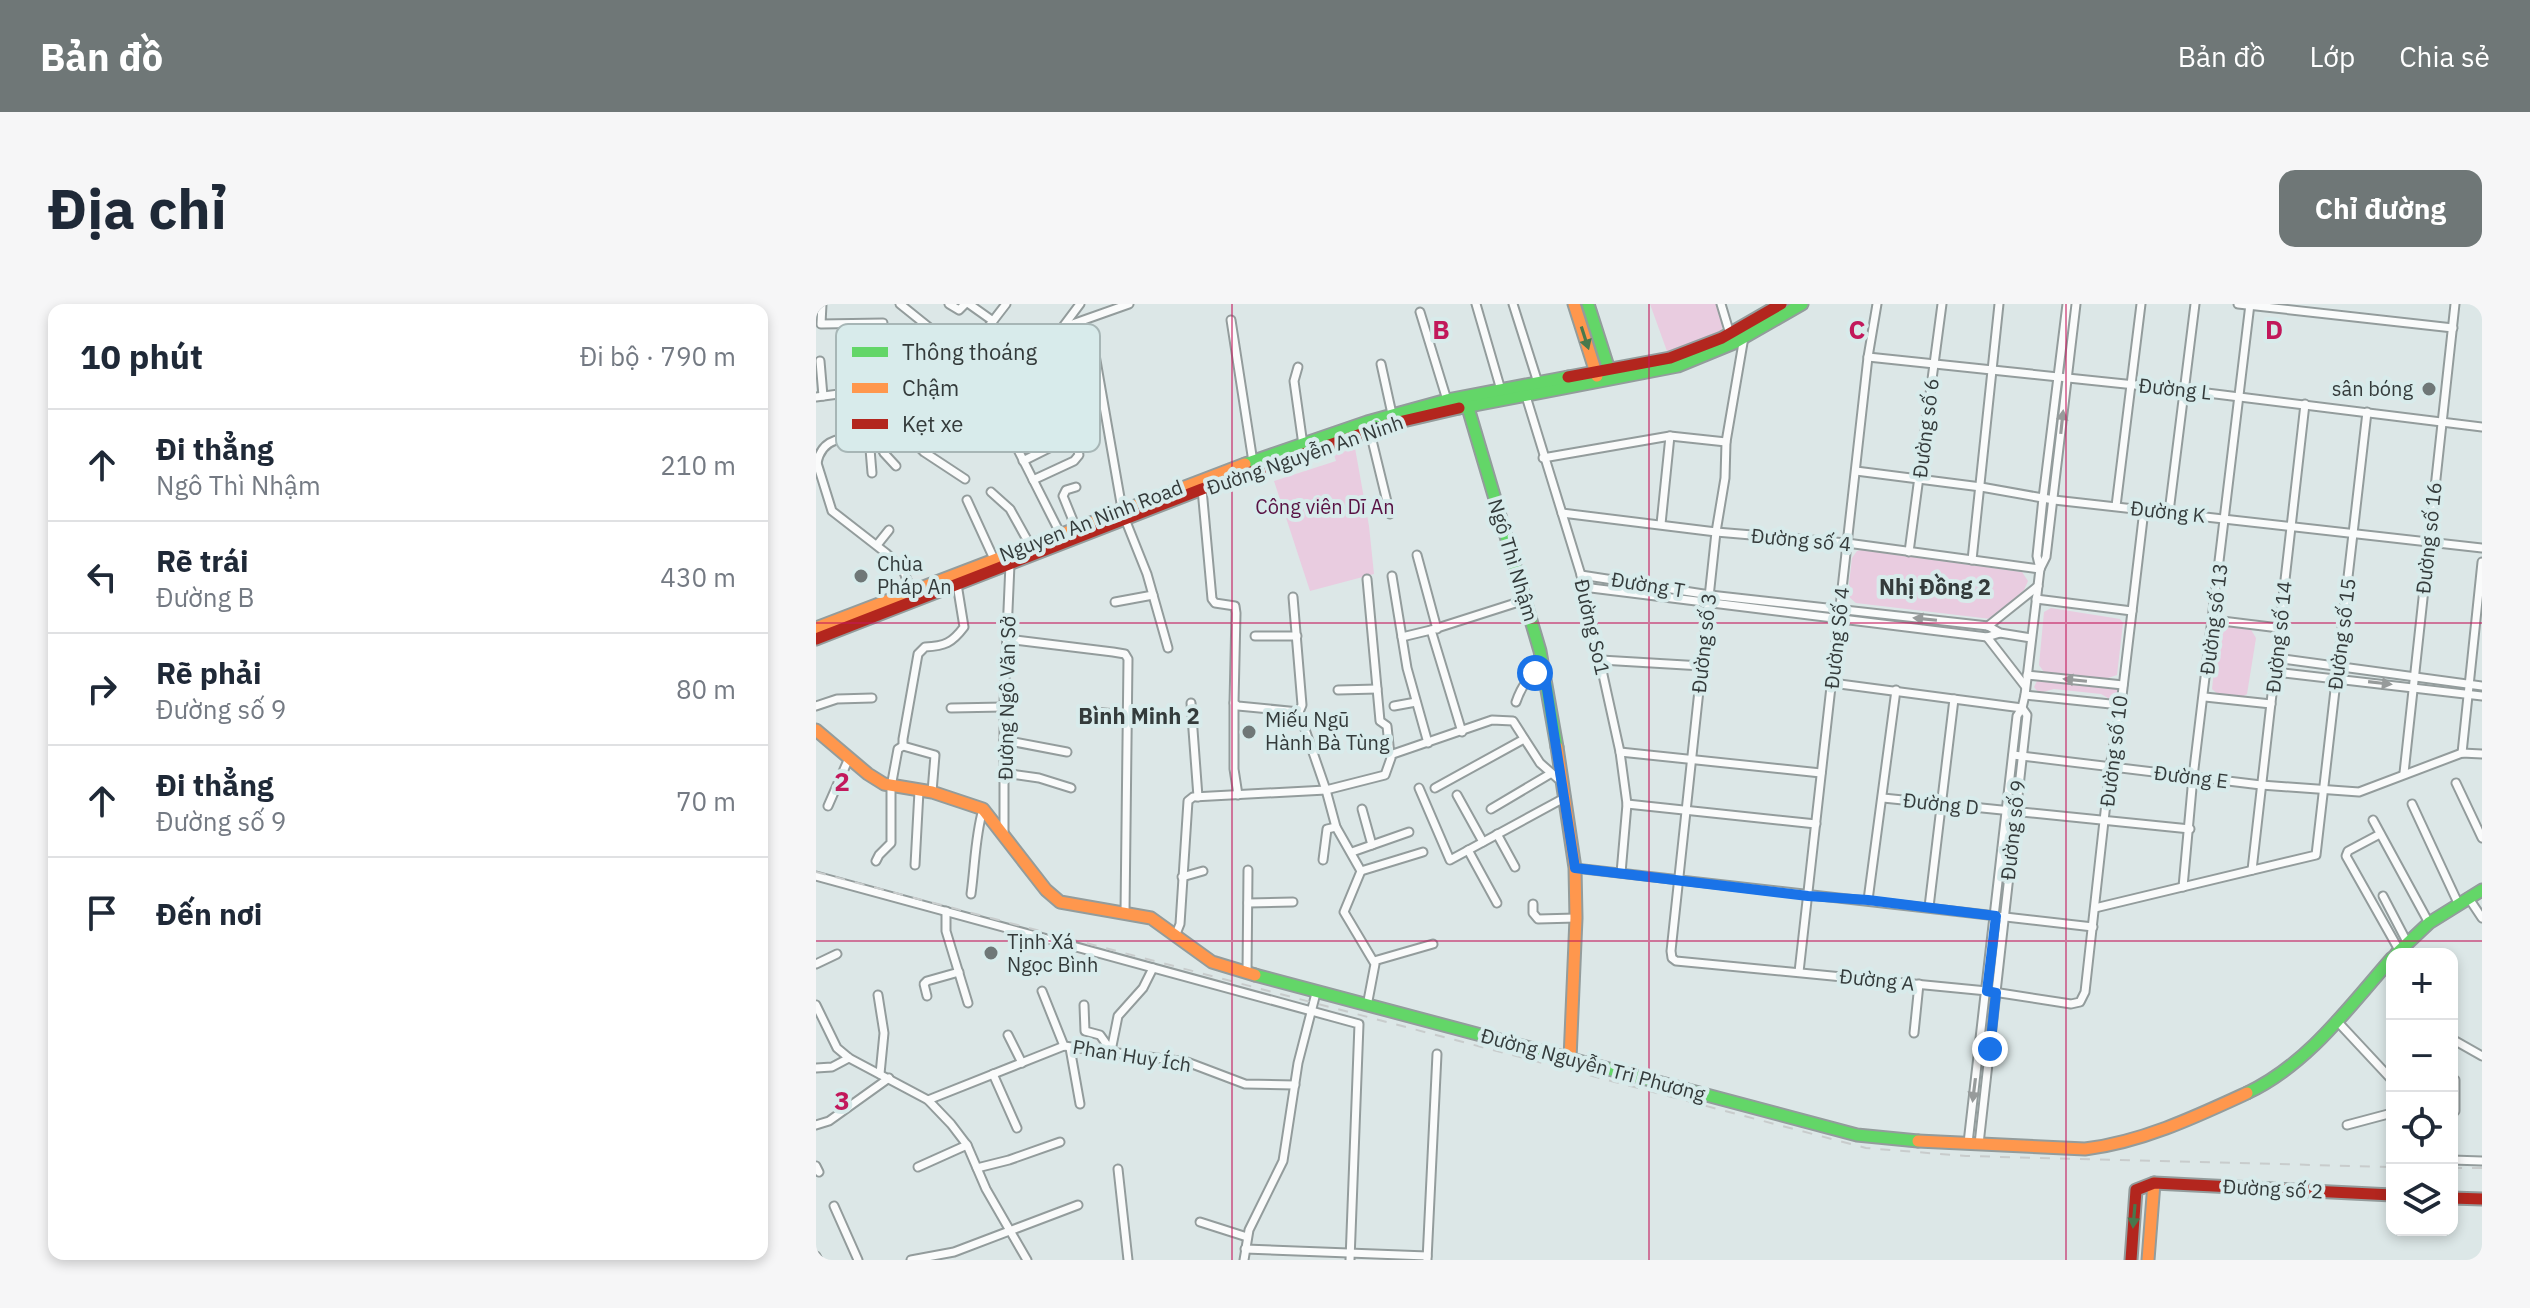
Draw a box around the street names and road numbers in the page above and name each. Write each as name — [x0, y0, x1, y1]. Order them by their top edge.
street label: Đường L — [2137, 371, 2213, 406]
street label: Đường số 6 — [1906, 376, 1945, 479]
street label: Đường Nguyễn An Ninh — [1203, 408, 1407, 501]
street label: Nguyen An Ninh Road — [995, 473, 1186, 568]
street label: Đường số 16 — [2409, 481, 2448, 595]
street label: Đường K — [2129, 494, 2207, 529]
street label: Ngô Thì Nhậm — [1482, 495, 1545, 624]
street label: Đường số 4 — [1750, 522, 1852, 557]
street label: Đường số 13 — [2193, 562, 2234, 676]
street label: Đường T — [1609, 565, 1687, 604]
street label: Đường So1 — [1568, 576, 1617, 677]
street label: Đường số 15 — [2321, 577, 2362, 691]
street label: Đường số 14 — [2259, 580, 2298, 694]
street label: Đường Số 4 — [1818, 586, 1855, 690]
street label: Đường số 3 — [1685, 592, 1722, 694]
street label: Đường Ngô Văn Sở — [992, 616, 1021, 780]
street label: Đường số 10 — [2093, 694, 2134, 808]
street label: Đường E — [2153, 759, 2230, 794]
street label: Đường số 9 — [1994, 779, 2031, 881]
street label: Đường D — [1902, 786, 1980, 821]
street label: Đường A — [1838, 962, 1916, 997]
street label: Đường Nguyễn Tri Phương — [1478, 1022, 1709, 1108]
street label: Phan Huy Ích — [1071, 1033, 1193, 1078]
street label: Đường số 2 — [2222, 1172, 2324, 1205]

